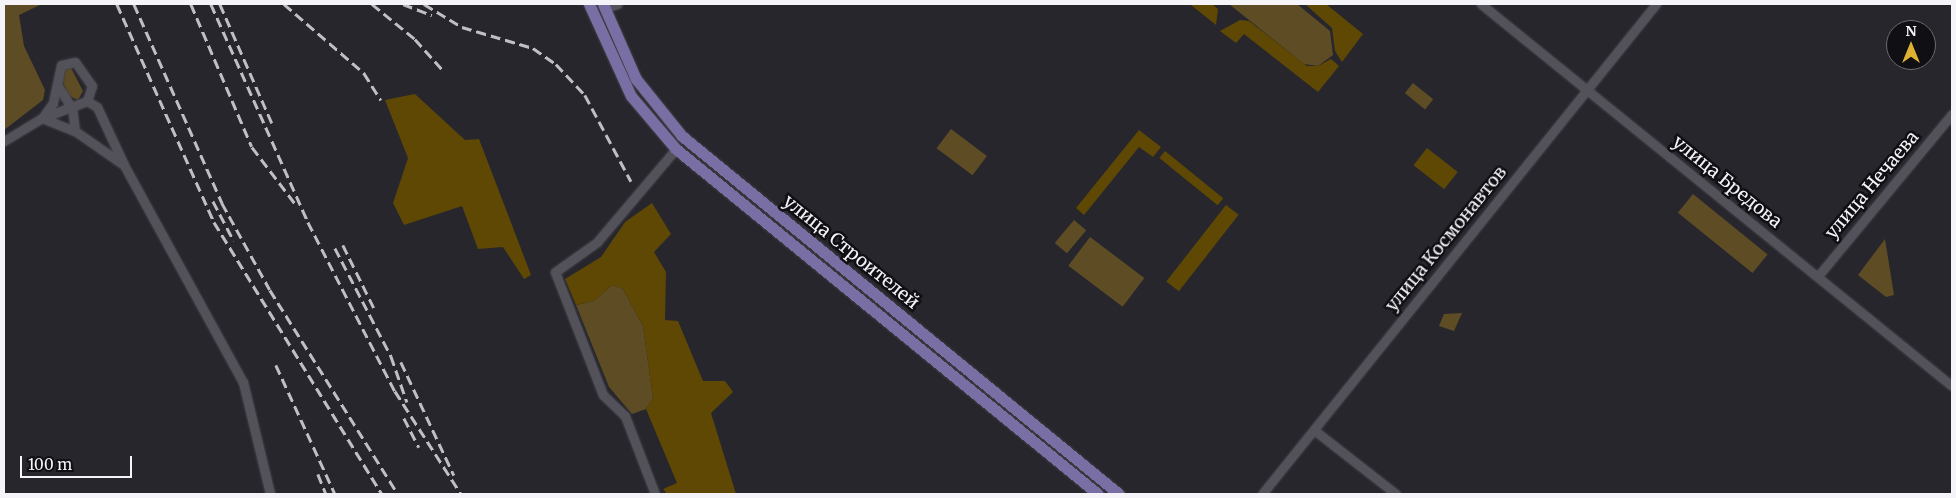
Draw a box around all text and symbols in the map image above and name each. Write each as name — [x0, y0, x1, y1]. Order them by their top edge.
north arrow — [1886, 20, 1936, 70]
text: N — [1905, 22, 1917, 40]
street label: улица Нечаева — [1821, 127, 1923, 243]
street label: улица Бредова — [1668, 131, 1786, 233]
street label: улица Космонавтов — [1381, 162, 1511, 316]
street label: улица Строителей — [779, 191, 923, 313]
scale bar — [22, 446, 135, 478]
text: 100 m — [28, 455, 72, 474]

